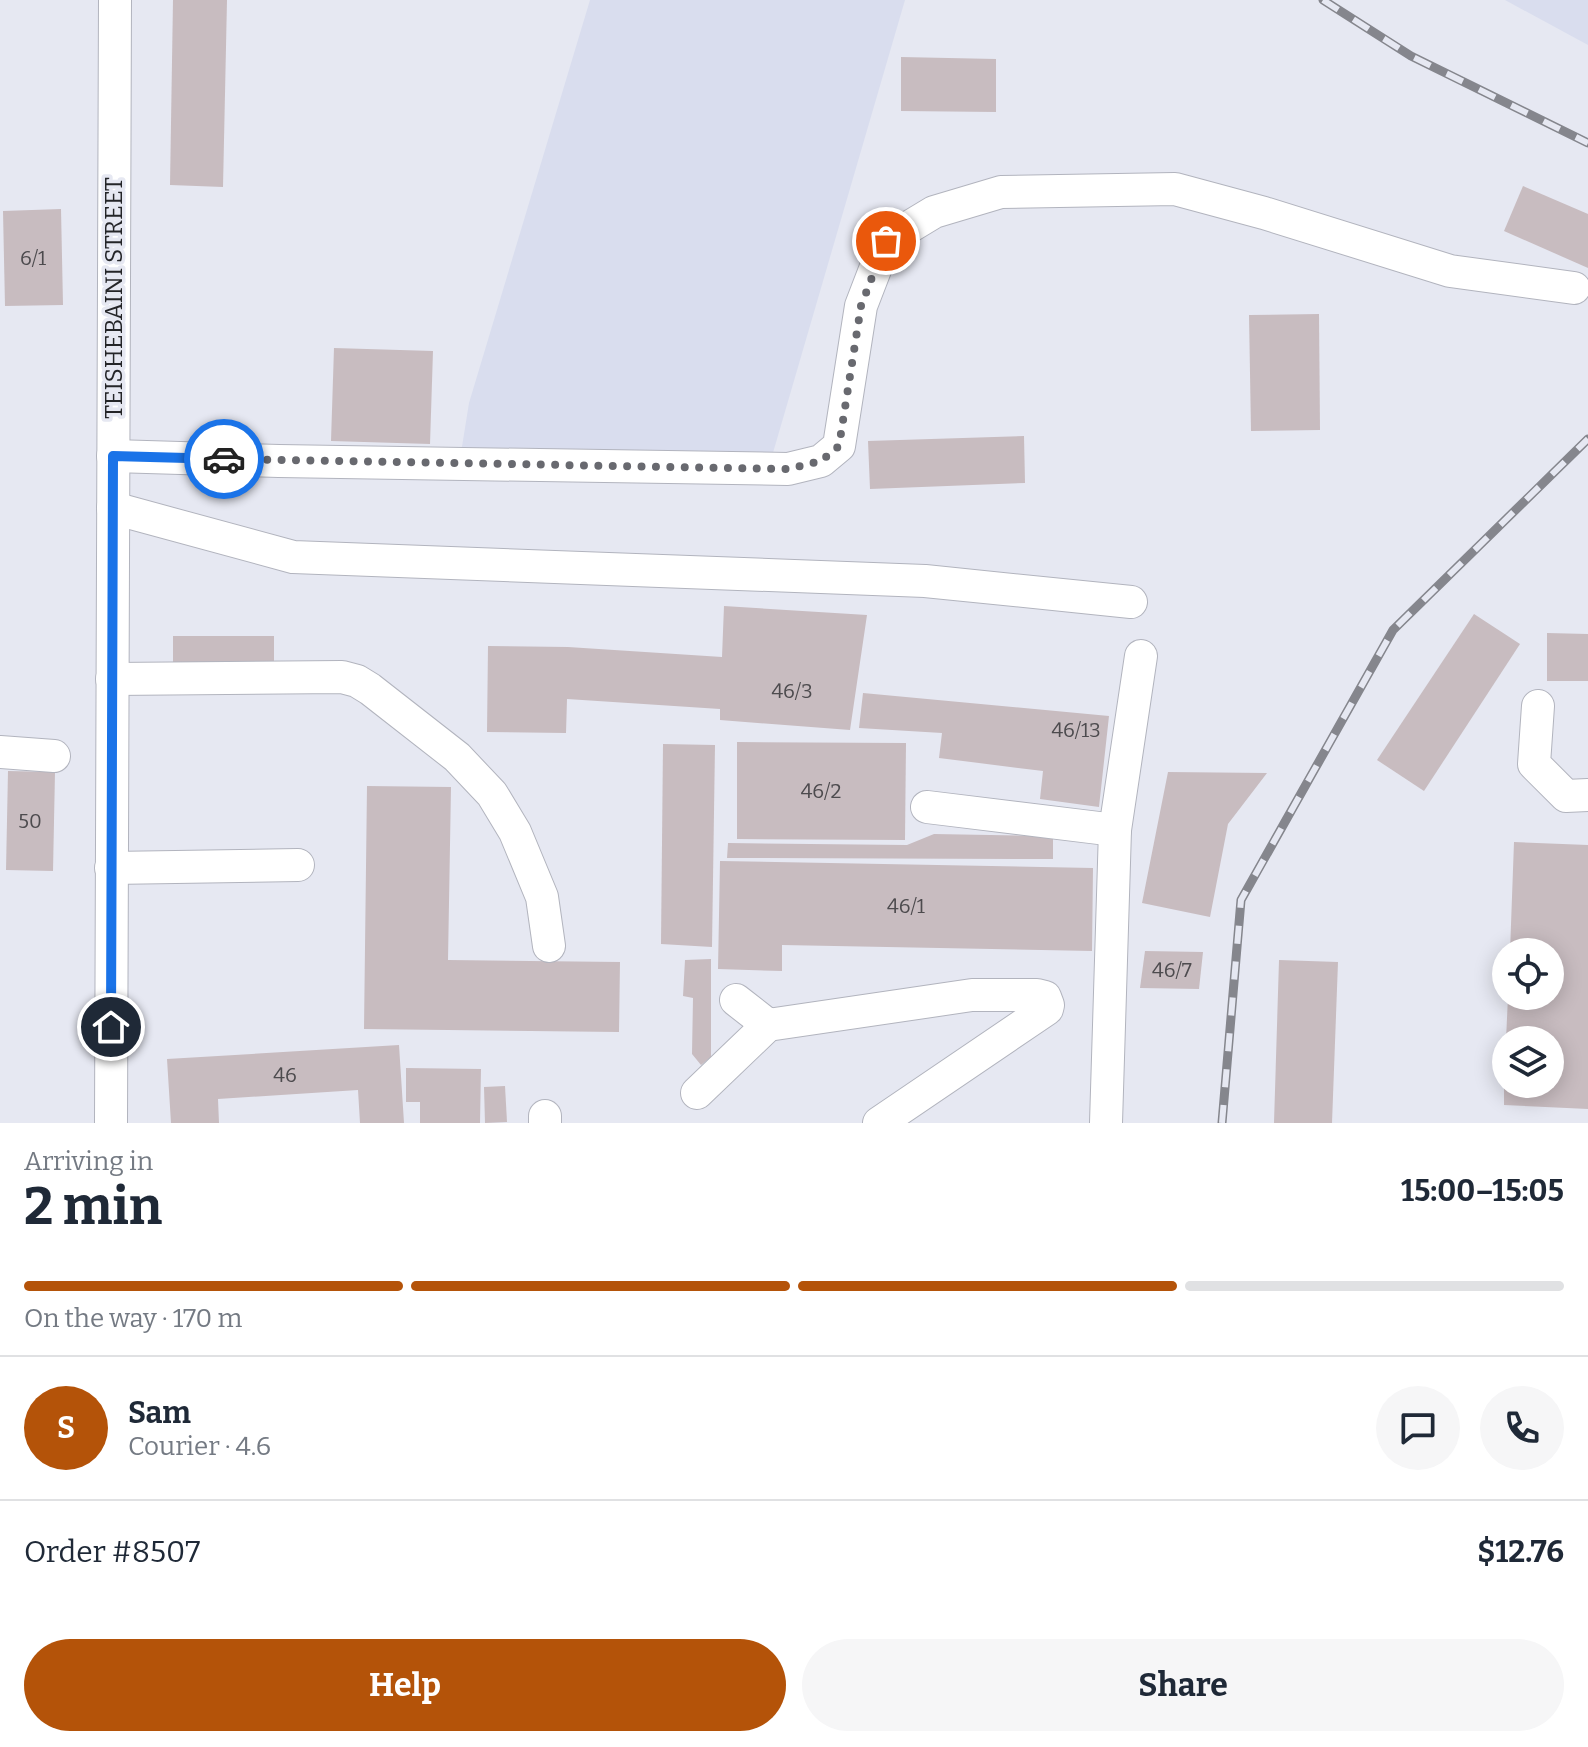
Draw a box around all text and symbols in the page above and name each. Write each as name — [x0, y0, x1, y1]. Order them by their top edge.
street label: TEISHEBAINI STREET — [100, 177, 128, 419]
pin — [852, 207, 920, 275]
icon: bag — [864, 219, 908, 263]
house number: 6/1 — [20, 246, 46, 270]
courier — [184, 419, 264, 499]
icon: car — [202, 437, 246, 481]
house number: 46/3 — [771, 679, 813, 703]
house number: 46/13 — [1051, 718, 1101, 742]
house number: 46/2 — [801, 779, 841, 803]
house number: 50 — [18, 809, 42, 833]
house number: 46/1 — [887, 894, 925, 918]
map controls — [1492, 938, 1564, 1098]
button: locate — [1492, 938, 1564, 1010]
house number: 46/7 — [1152, 958, 1192, 982]
pin — [77, 993, 145, 1061]
icon: home — [89, 1005, 133, 1049]
button: layers — [1492, 1026, 1564, 1098]
house number: 46 — [273, 1063, 297, 1087]
text: Arriving in — [24, 1146, 153, 1177]
text: 15:00–15:05 — [1401, 1173, 1564, 1209]
text: 2 min — [24, 1175, 162, 1238]
text: On the way · 170 m — [24, 1303, 242, 1334]
button: chat — [1376, 1386, 1460, 1470]
button: phone — [1480, 1386, 1564, 1470]
text: Sam — [128, 1395, 191, 1431]
text: S — [57, 1410, 75, 1446]
text: Courier · 4.6 — [128, 1431, 271, 1462]
text: Order #8507 — [24, 1534, 200, 1570]
text: $12.76 — [1477, 1534, 1564, 1570]
button: Help — [24, 1639, 786, 1731]
button: Share — [802, 1639, 1564, 1731]

